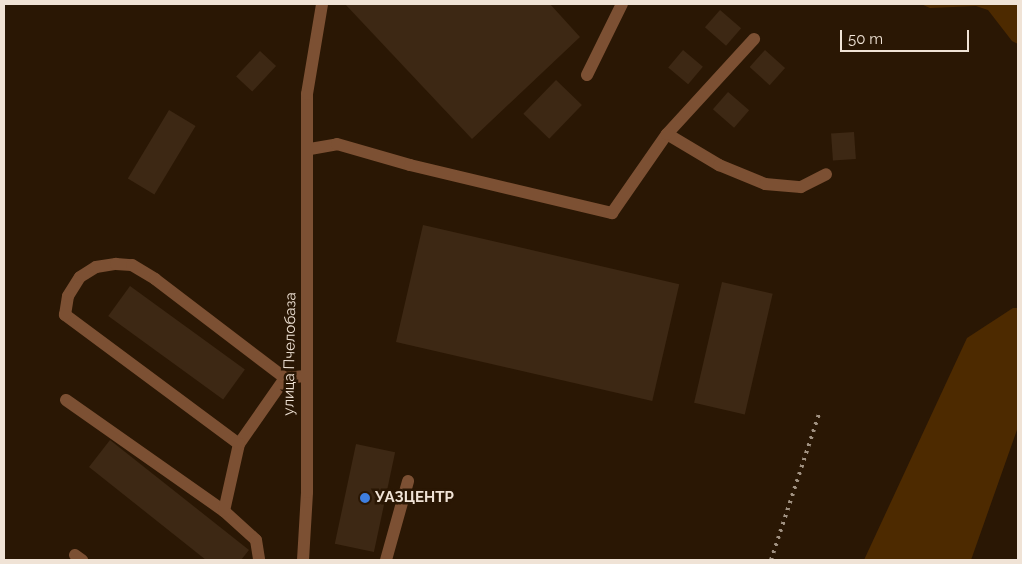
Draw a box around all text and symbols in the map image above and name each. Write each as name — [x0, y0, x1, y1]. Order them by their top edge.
scale bar — [842, 20, 971, 52]
text: 50 m — [848, 30, 883, 48]
street label: улица Пчелобаза — [280, 292, 300, 416]
place label: УАЗЦЕНТР — [375, 489, 454, 507]
marker: УАЗЦЕНТР — [359, 492, 371, 504]

